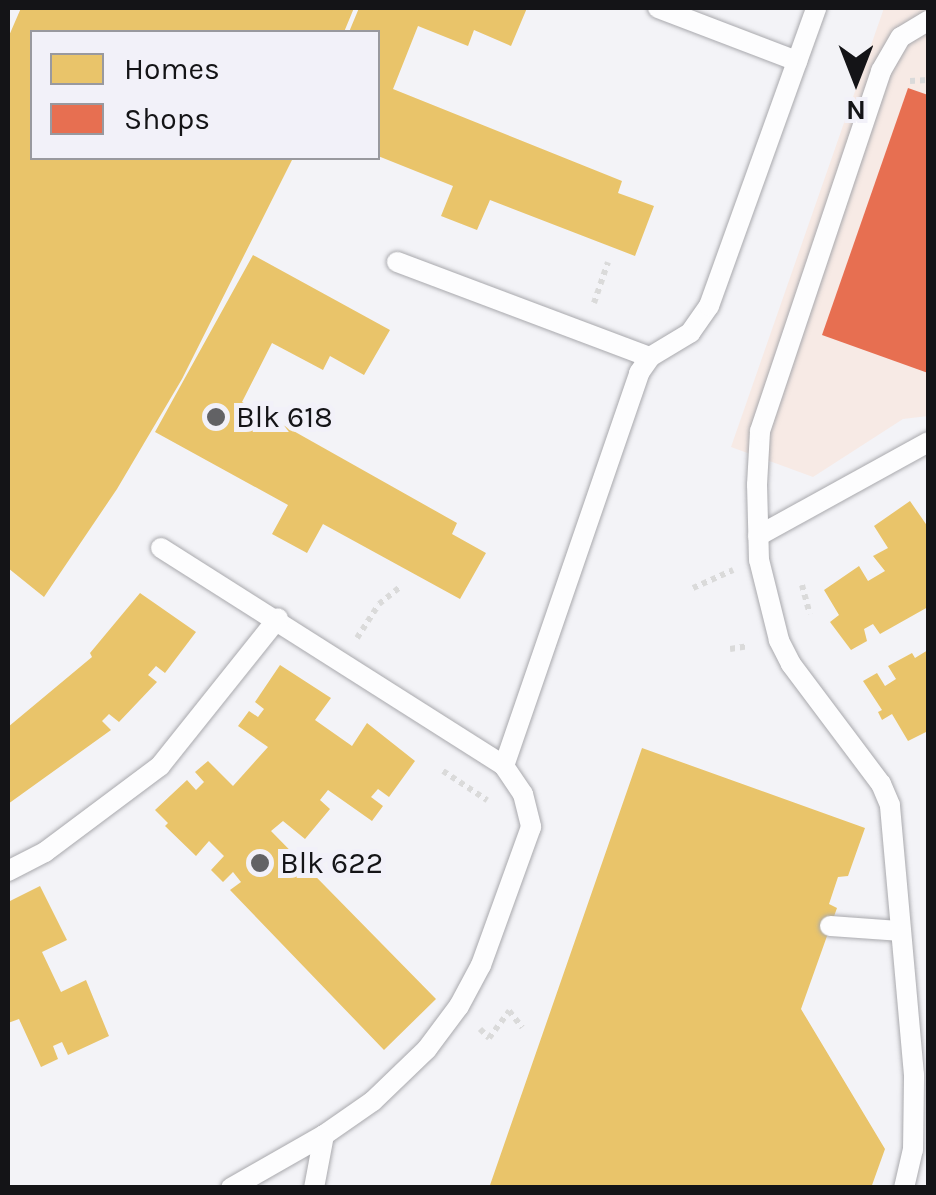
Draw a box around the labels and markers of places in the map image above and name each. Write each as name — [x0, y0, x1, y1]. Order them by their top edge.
place label: Blk 618 — [236, 399, 333, 435]
marker: Blk 618 — [205, 406, 227, 428]
place label: Blk 622 — [280, 845, 383, 881]
marker: Blk 622 — [249, 852, 271, 874]

